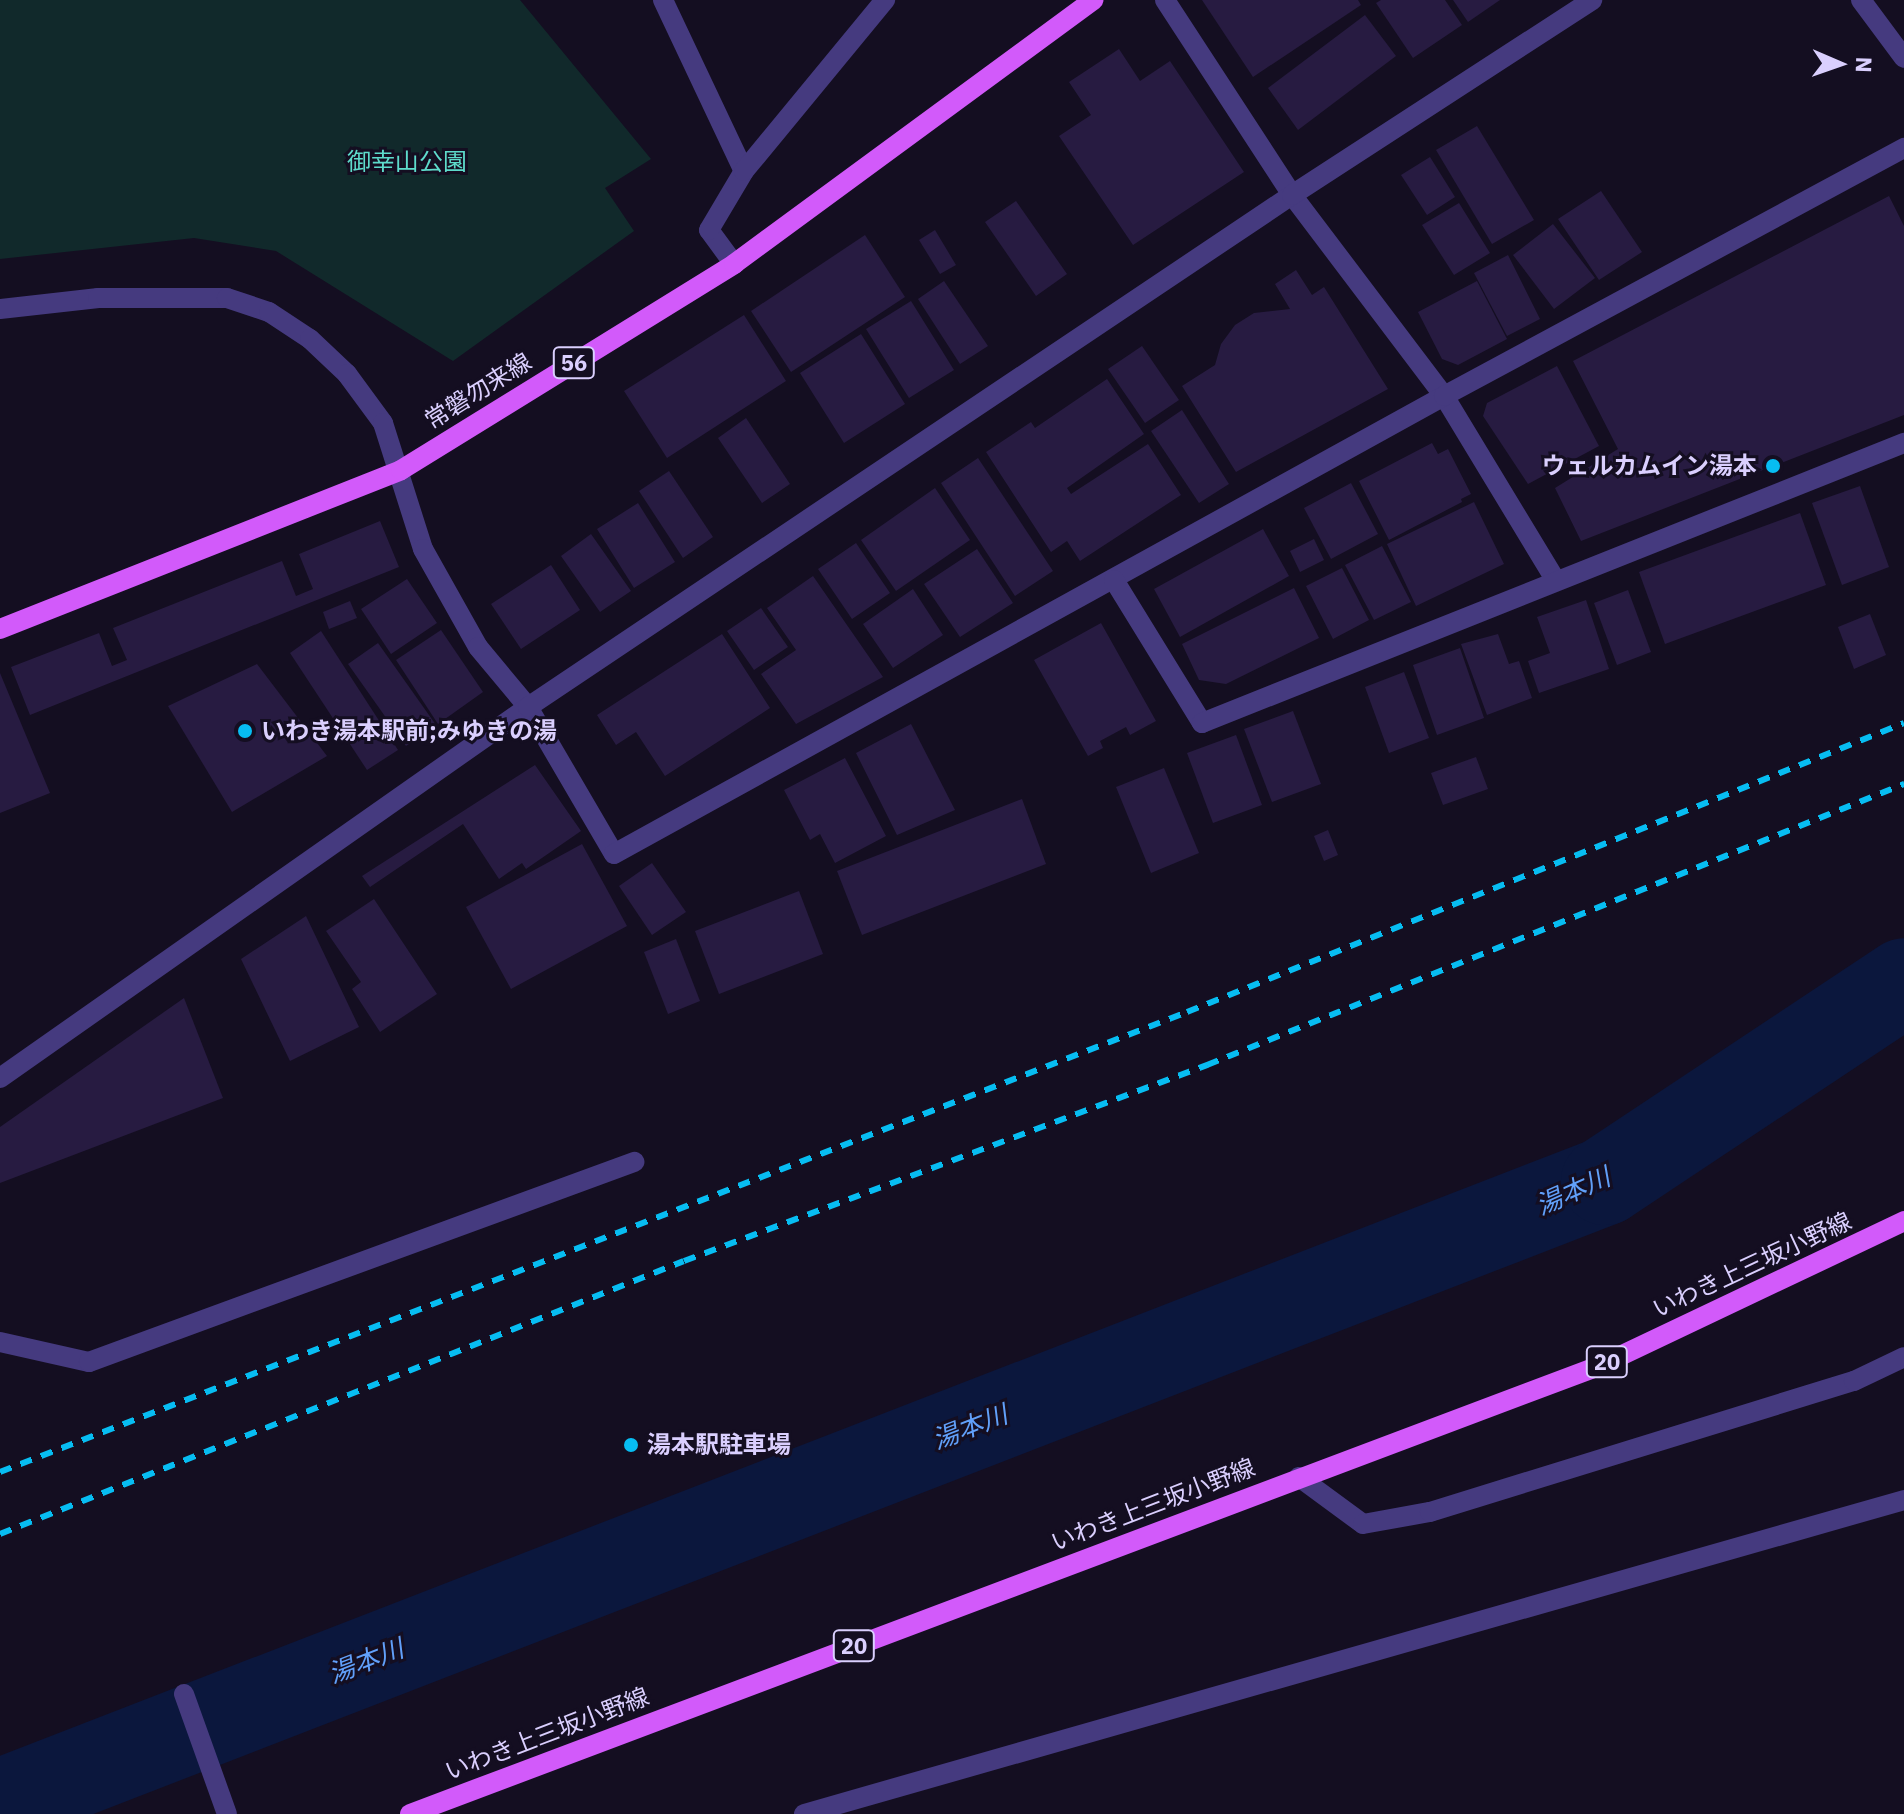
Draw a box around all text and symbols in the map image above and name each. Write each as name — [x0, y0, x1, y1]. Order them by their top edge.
north arrow — [1800, 24, 1880, 104]
text: N — [1850, 56, 1879, 73]
park label: 御幸山公園 — [347, 148, 467, 176]
road number: 56 — [552, 345, 596, 381]
street label: 常磐勿来線 — [419, 347, 537, 435]
place label: ウェルカムイン湯本 — [1541, 452, 1757, 480]
marker: ウェルカムイン湯本 — [1764, 457, 1782, 475]
place label: いわき湯本駅前;みゆきの湯 — [261, 717, 557, 745]
marker: いわき湯本駅前;みゆきの湯 — [236, 722, 254, 740]
water label: 湯本川 — [1531, 1161, 1615, 1221]
street label: いわき上三坂小野線 — [1648, 1206, 1856, 1324]
road number: 20 — [1585, 1344, 1629, 1380]
water label: 湯本川 — [928, 1398, 1012, 1456]
place label: 湯本駅駐車場 — [647, 1431, 791, 1459]
marker: 湯本駅駐車場 — [622, 1436, 640, 1454]
street label: いわき上三坂小野線 — [1047, 1453, 1259, 1557]
road number: 20 — [832, 1628, 876, 1664]
water label: 湯本川 — [324, 1632, 408, 1690]
street label: いわき上三坂小野線 — [441, 1682, 653, 1786]

